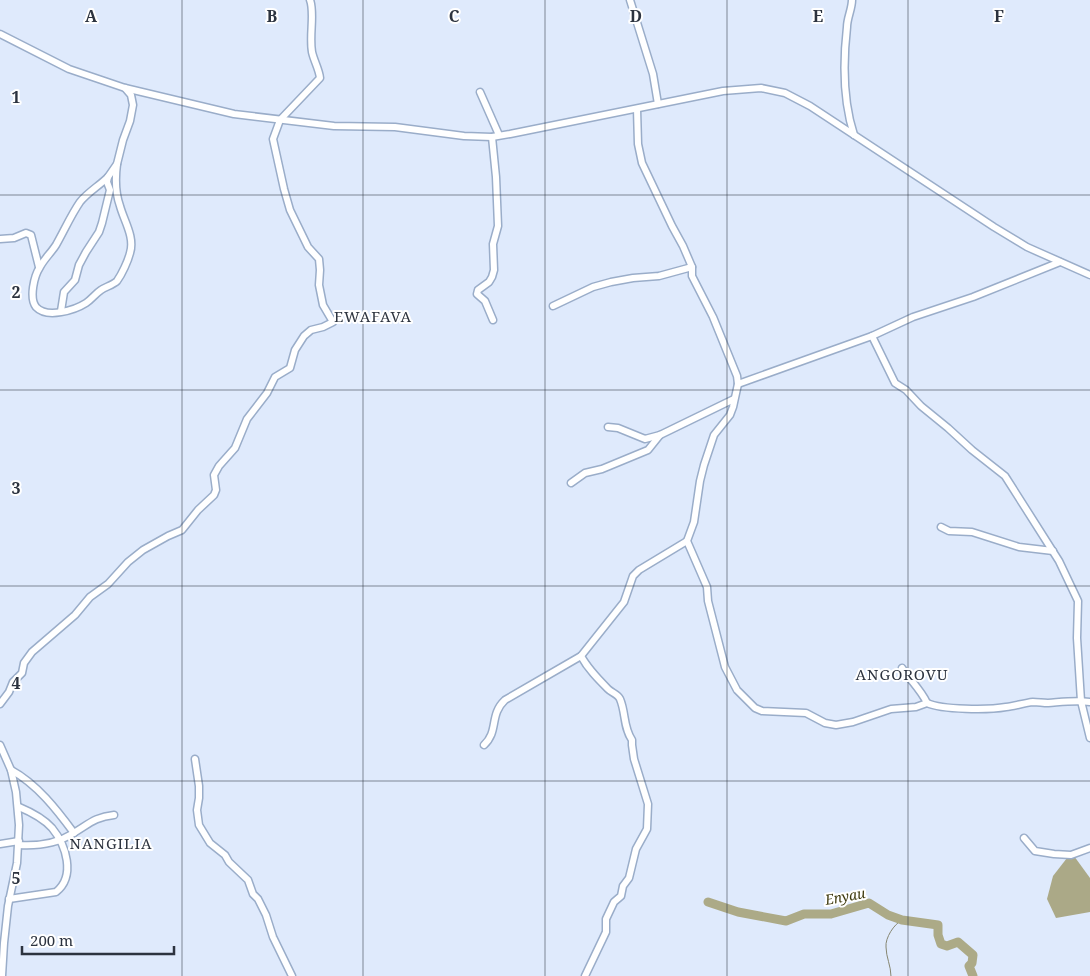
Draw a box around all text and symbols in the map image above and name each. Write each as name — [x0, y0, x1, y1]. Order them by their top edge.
text: A — [85, 5, 98, 27]
text: B — [267, 5, 278, 27]
text: C — [449, 5, 460, 27]
text: D — [630, 5, 642, 27]
text: E — [813, 5, 823, 27]
text: F — [994, 5, 1004, 27]
text: 1 — [11, 86, 21, 108]
text: 2 — [11, 281, 21, 303]
district label: EWAFAVA — [334, 306, 412, 326]
text: 3 — [11, 477, 21, 499]
district label: ANGOROVU — [855, 664, 949, 684]
text: 4 — [11, 672, 21, 694]
district label: NANGILIA — [69, 833, 153, 853]
text: 5 — [11, 867, 21, 889]
water label: Enyau — [822, 883, 867, 909]
scale bar — [22, 924, 175, 956]
text: 200 m — [30, 930, 73, 950]

